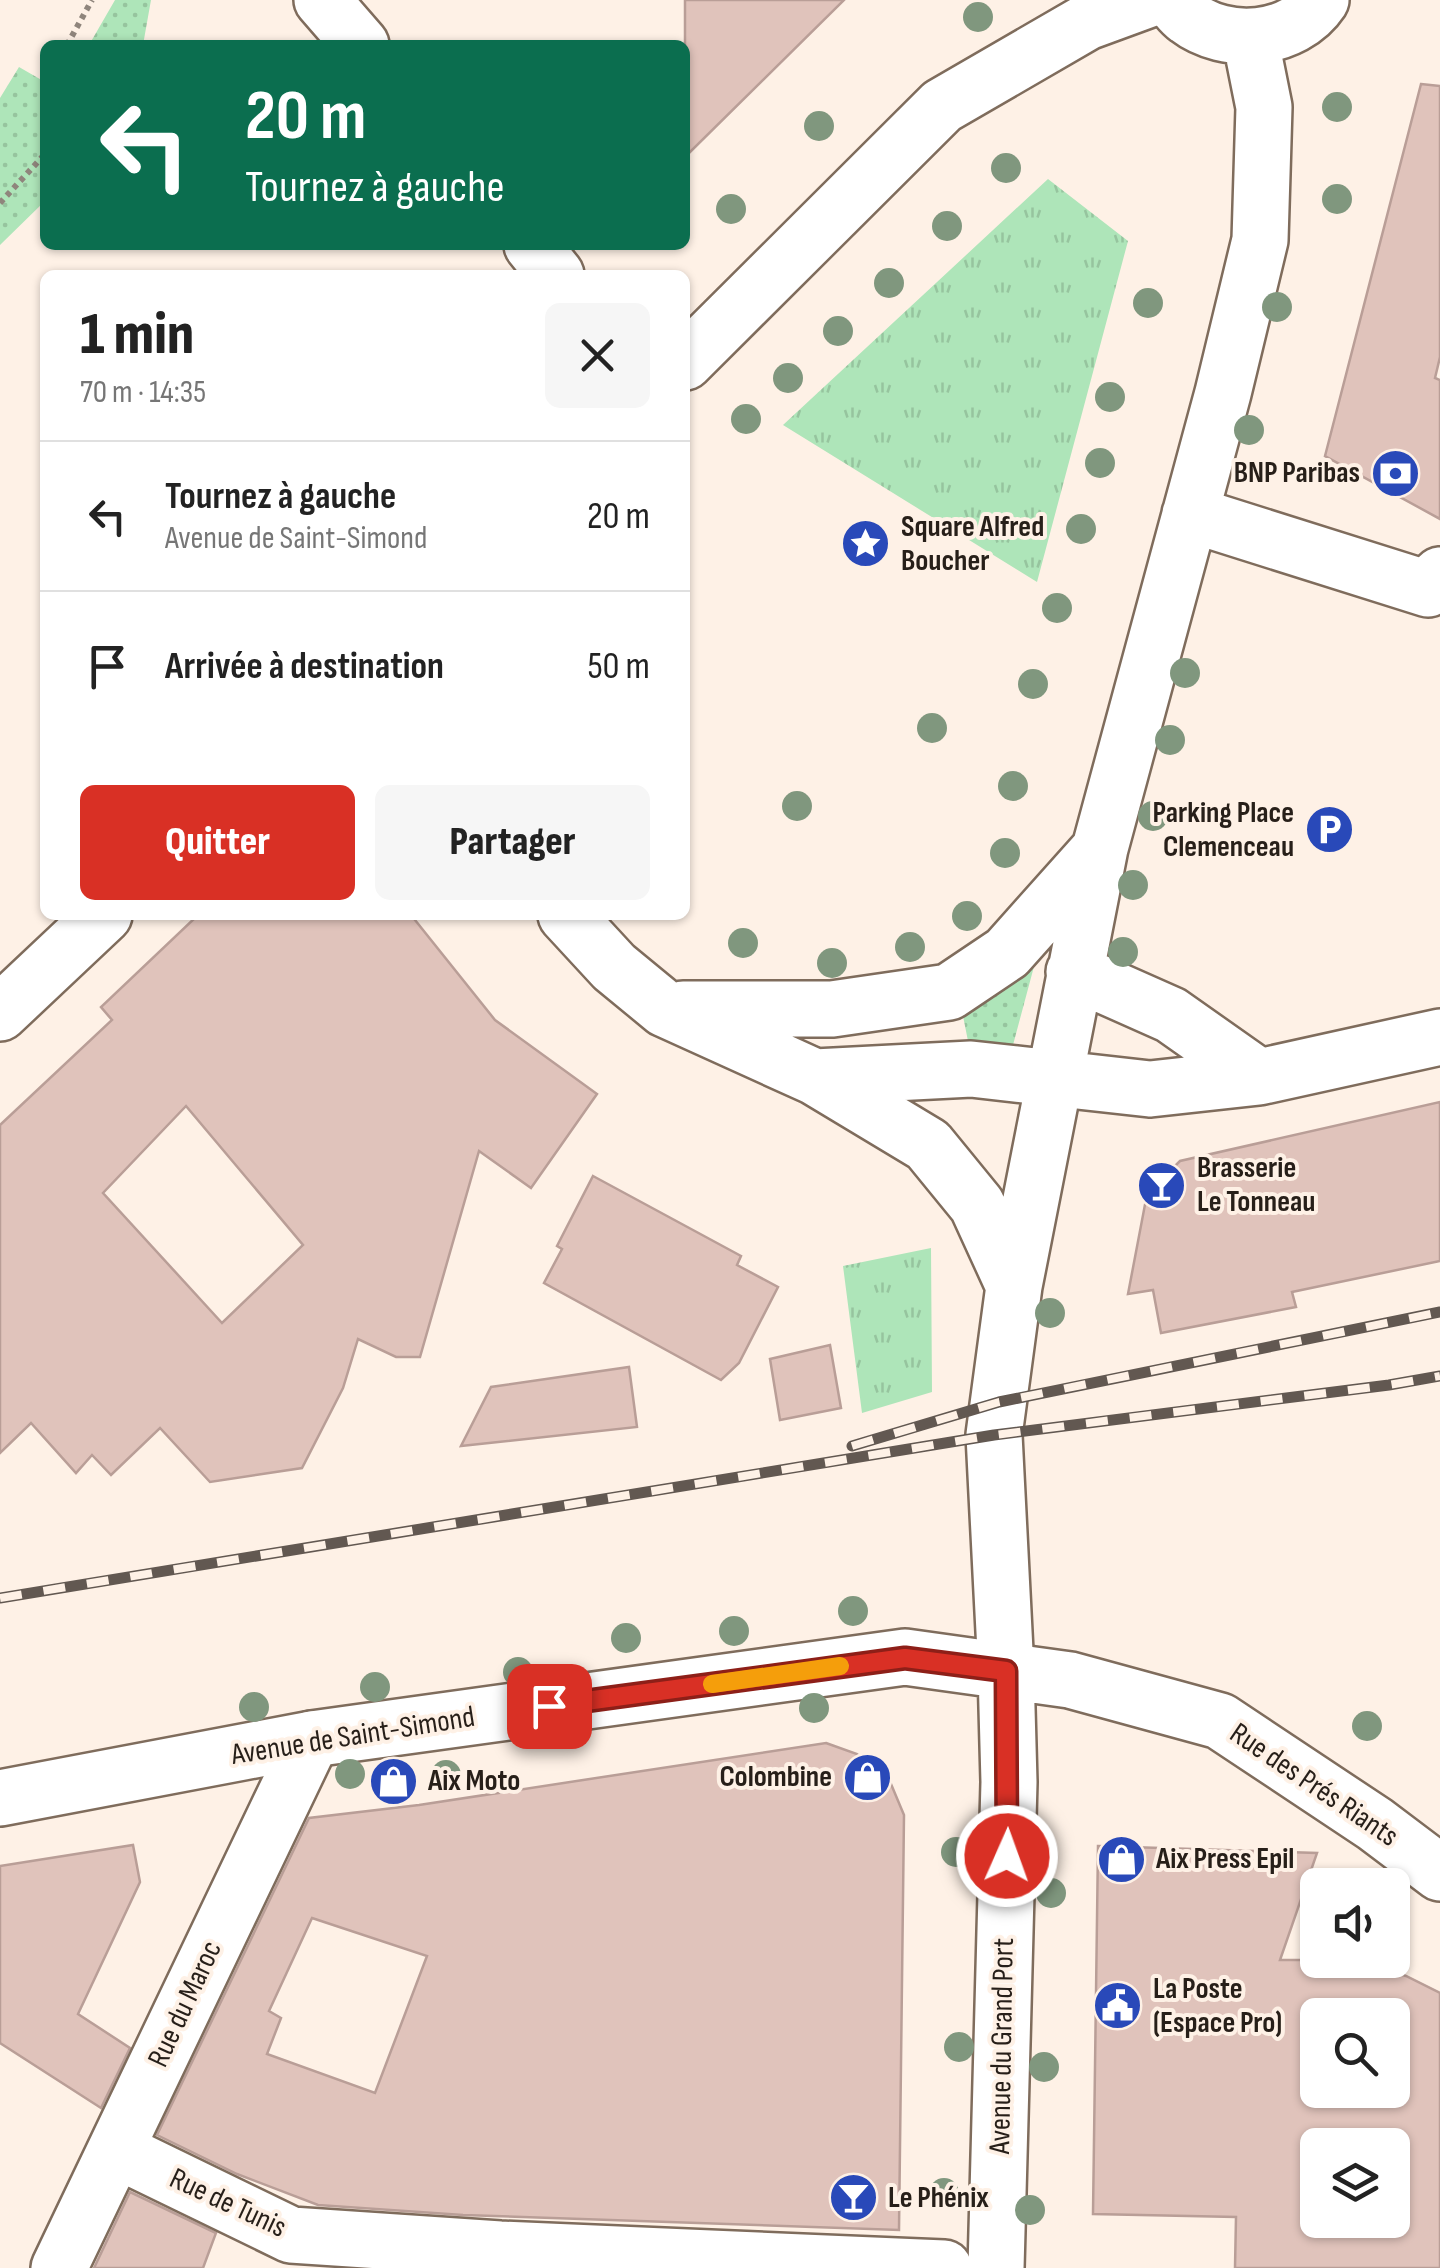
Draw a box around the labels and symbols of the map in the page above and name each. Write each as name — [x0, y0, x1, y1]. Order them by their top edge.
bank icon: BNP Paribas — [1369, 447, 1421, 499]
place label: BNP Paribas — [1234, 455, 1360, 491]
place label: Square Alfred Boucher — [901, 509, 1044, 579]
place icon: Square Alfred Boucher — [840, 518, 892, 570]
place label: Parking Place Clemenceau — [1153, 795, 1294, 865]
parking icon: Parking Place Clemenceau — [1303, 804, 1355, 856]
place label: Brasserie Le Tonneau — [1197, 1150, 1315, 1220]
bar icon: Brasserie Le Tonneau — [1136, 1159, 1188, 1211]
pin — [507, 1664, 592, 1749]
street label: Avenue de Saint-Simond — [228, 1699, 477, 1773]
street label: Rue des Prés Riants — [1223, 1715, 1405, 1855]
shop icon: Colombine — [841, 1751, 893, 1803]
shop icon: Aix Moto — [367, 1755, 419, 1807]
place label: Colombine — [719, 1759, 832, 1795]
place label: Aix Moto — [427, 1763, 520, 1799]
position arrow — [955, 1804, 1059, 1908]
shop icon: Aix Press Epil — [1095, 1833, 1147, 1885]
place label: Aix Press Epil — [1155, 1841, 1294, 1877]
street label: Rue du Maroc — [140, 1935, 230, 2073]
street label: Avenue du Grand Port — [982, 1938, 1022, 2155]
place label: La Poste (Espace Pro) — [1153, 1971, 1282, 2041]
public building icon: La Poste (Espace Pro) — [1092, 1980, 1144, 2032]
street label: Rue de Tunis — [164, 2160, 292, 2246]
bar icon: Le Phénix — [827, 2172, 879, 2224]
place label: Le Phénix — [888, 2180, 989, 2216]

